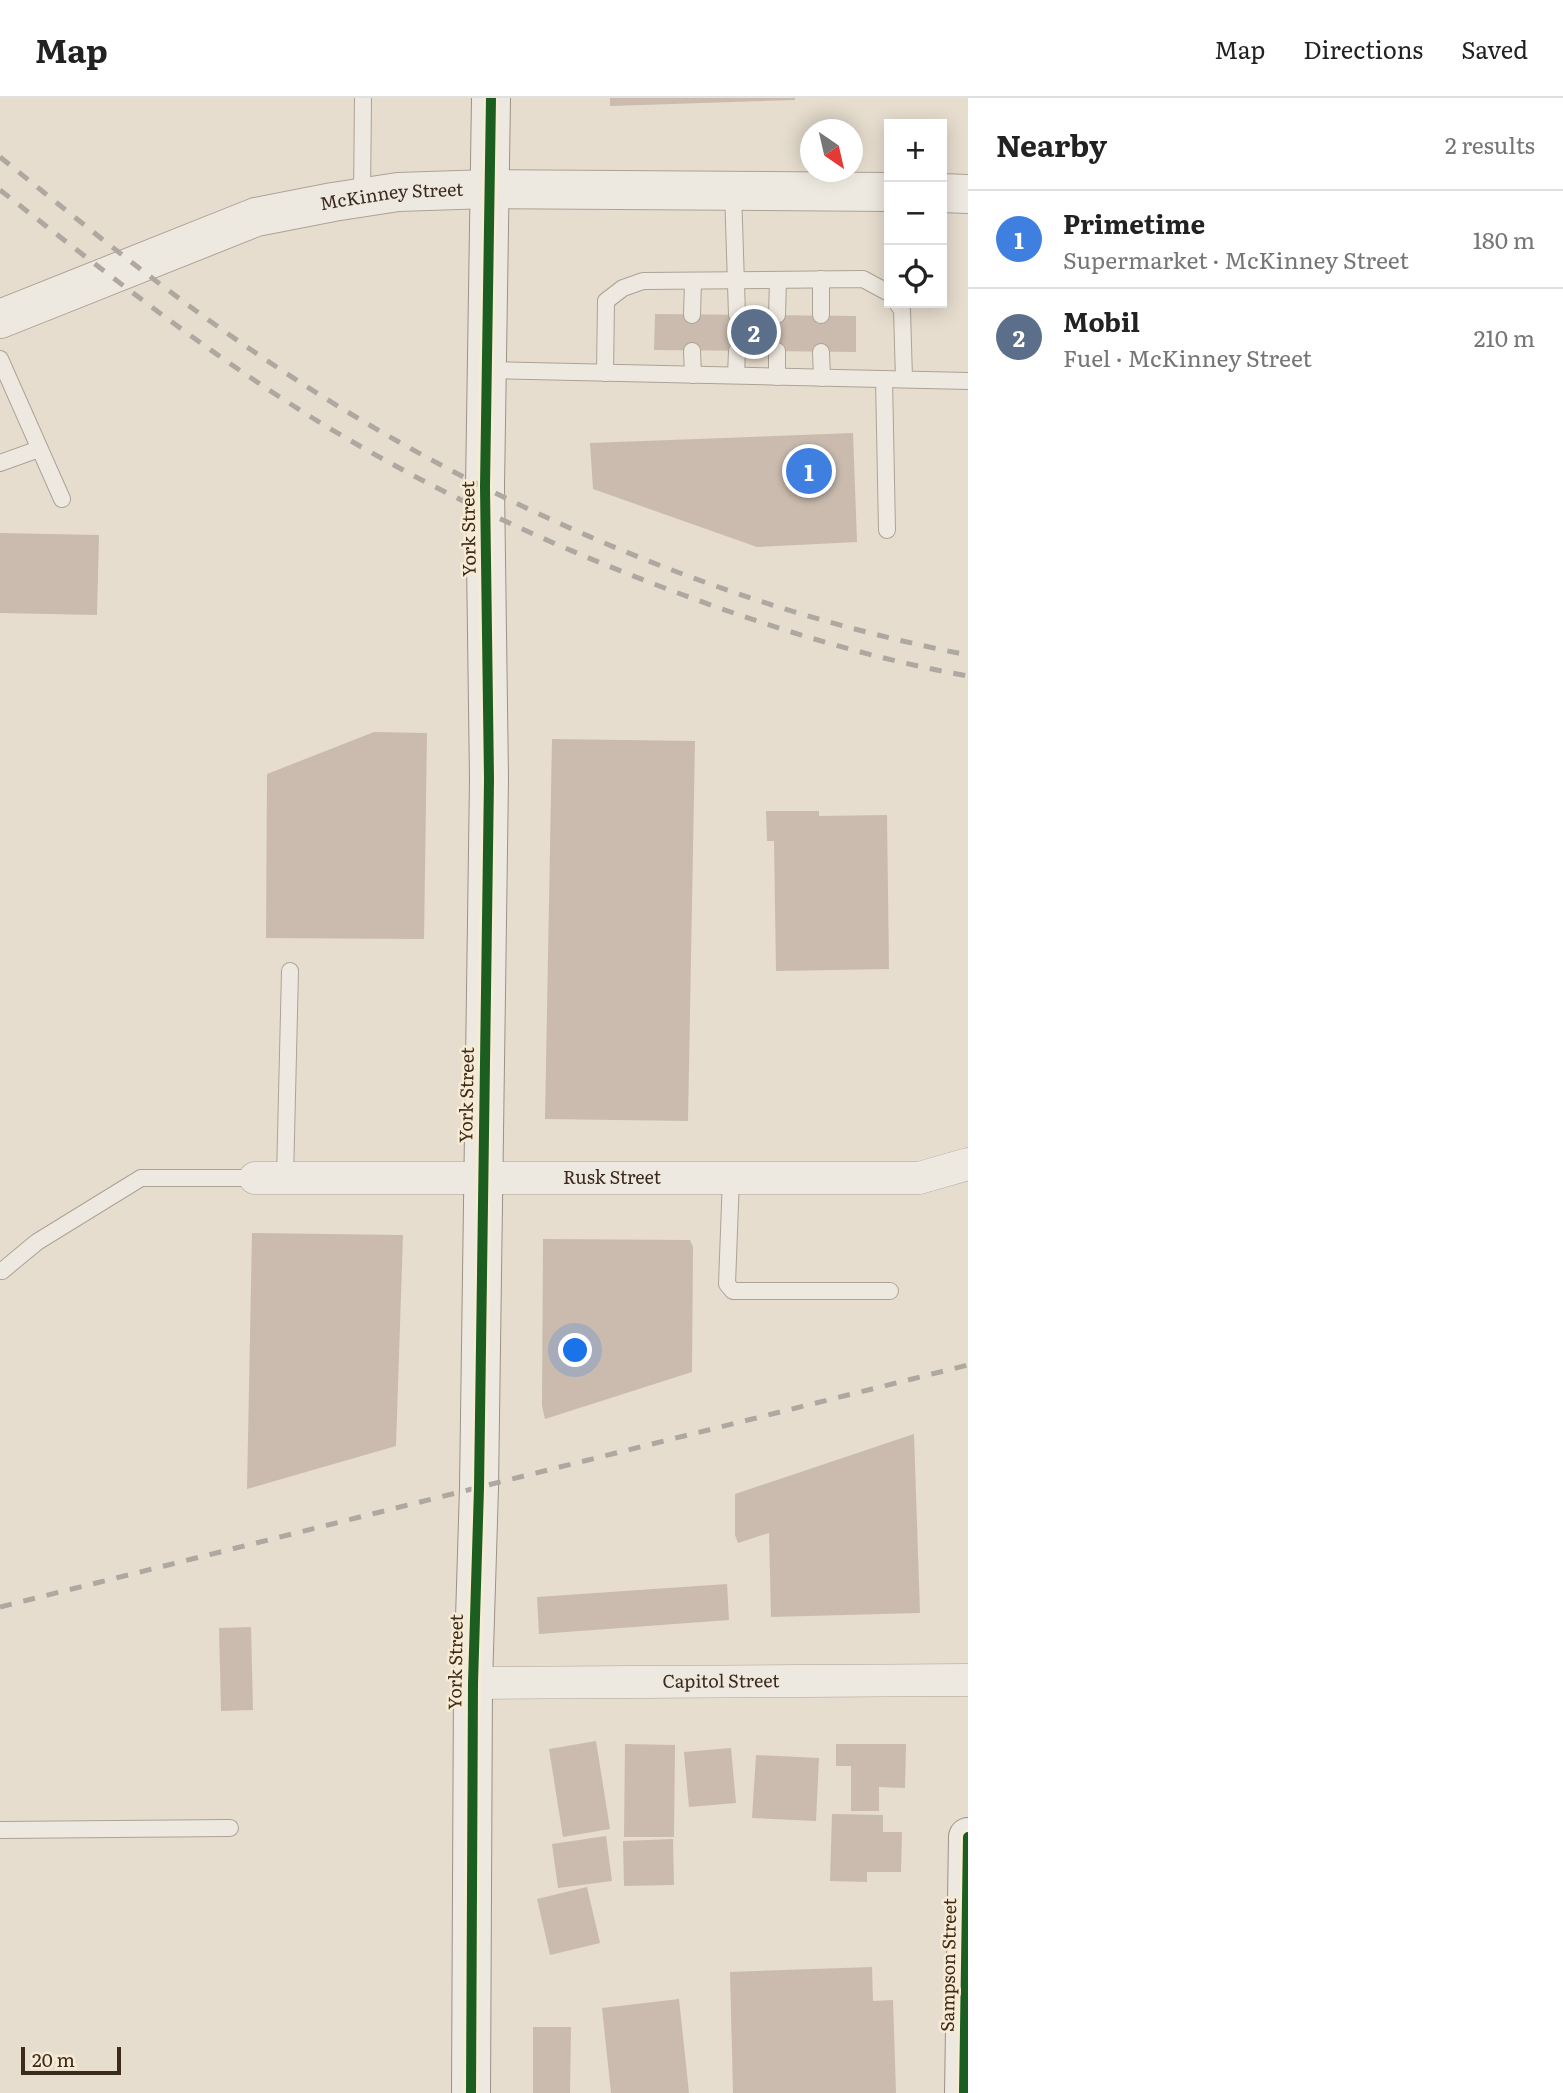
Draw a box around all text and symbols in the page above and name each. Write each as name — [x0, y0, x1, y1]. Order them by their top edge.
text: Map — [35, 24, 108, 73]
text: Map — [1214, 31, 1265, 66]
text: Directions — [1303, 31, 1423, 66]
text: Saved — [1461, 31, 1528, 66]
north arrow — [800, 119, 863, 182]
map controls — [884, 119, 947, 308]
button: + — [884, 119, 947, 182]
text: Nearby — [996, 122, 1107, 166]
text: 2 results — [1445, 127, 1535, 161]
street label: McKinney Street — [317, 175, 465, 216]
button: − — [884, 182, 947, 245]
text: Primetime — [1063, 203, 1205, 242]
text: 1 — [1014, 222, 1024, 256]
text: 180 m — [1473, 222, 1535, 256]
text: Supermarket · McKinney Street — [1063, 242, 1409, 276]
button: locate — [884, 245, 947, 308]
text: Mobil — [1063, 301, 1140, 340]
pin: 2 — [731, 306, 777, 358]
text: 2 — [1013, 320, 1025, 354]
text: 210 m — [1474, 320, 1535, 354]
text: Fuel · McKinney Street — [1063, 340, 1312, 374]
pin: 1 — [786, 445, 832, 497]
street label: York Street — [453, 480, 482, 577]
street label: York Street — [451, 1046, 480, 1143]
street label: Rusk Street — [563, 1163, 662, 1190]
your location — [558, 1333, 592, 1367]
street label: York Street — [440, 1613, 469, 1710]
street label: Capitol Street — [662, 1666, 780, 1694]
street label: Sampson Street — [933, 1897, 962, 2032]
scale bar — [21, 2044, 121, 2076]
text: 20 m — [32, 2045, 75, 2073]

